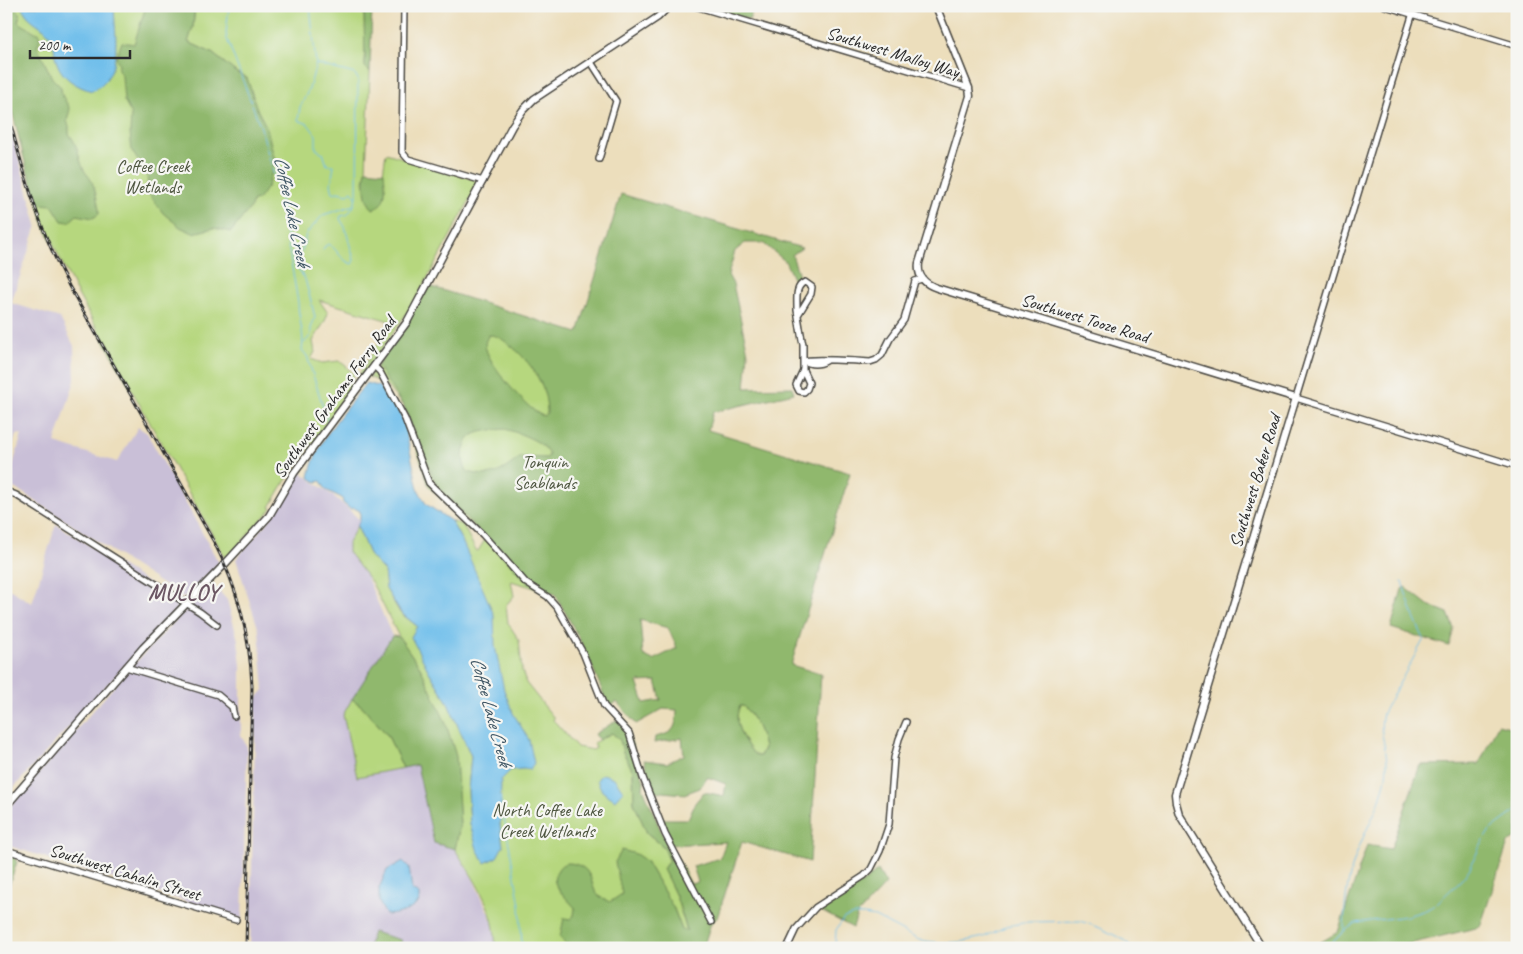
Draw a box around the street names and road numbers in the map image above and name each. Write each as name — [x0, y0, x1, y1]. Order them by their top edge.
street label: Southwest Malloy Way — [824, 21, 964, 83]
street label: Southwest Tooze Road — [1019, 288, 1154, 349]
street label: Southwest Grahams Ferry Road — [268, 309, 402, 482]
street label: Southwest Baker Road — [1224, 409, 1287, 550]
street label: Southwest Cahalin Street — [47, 839, 205, 906]

